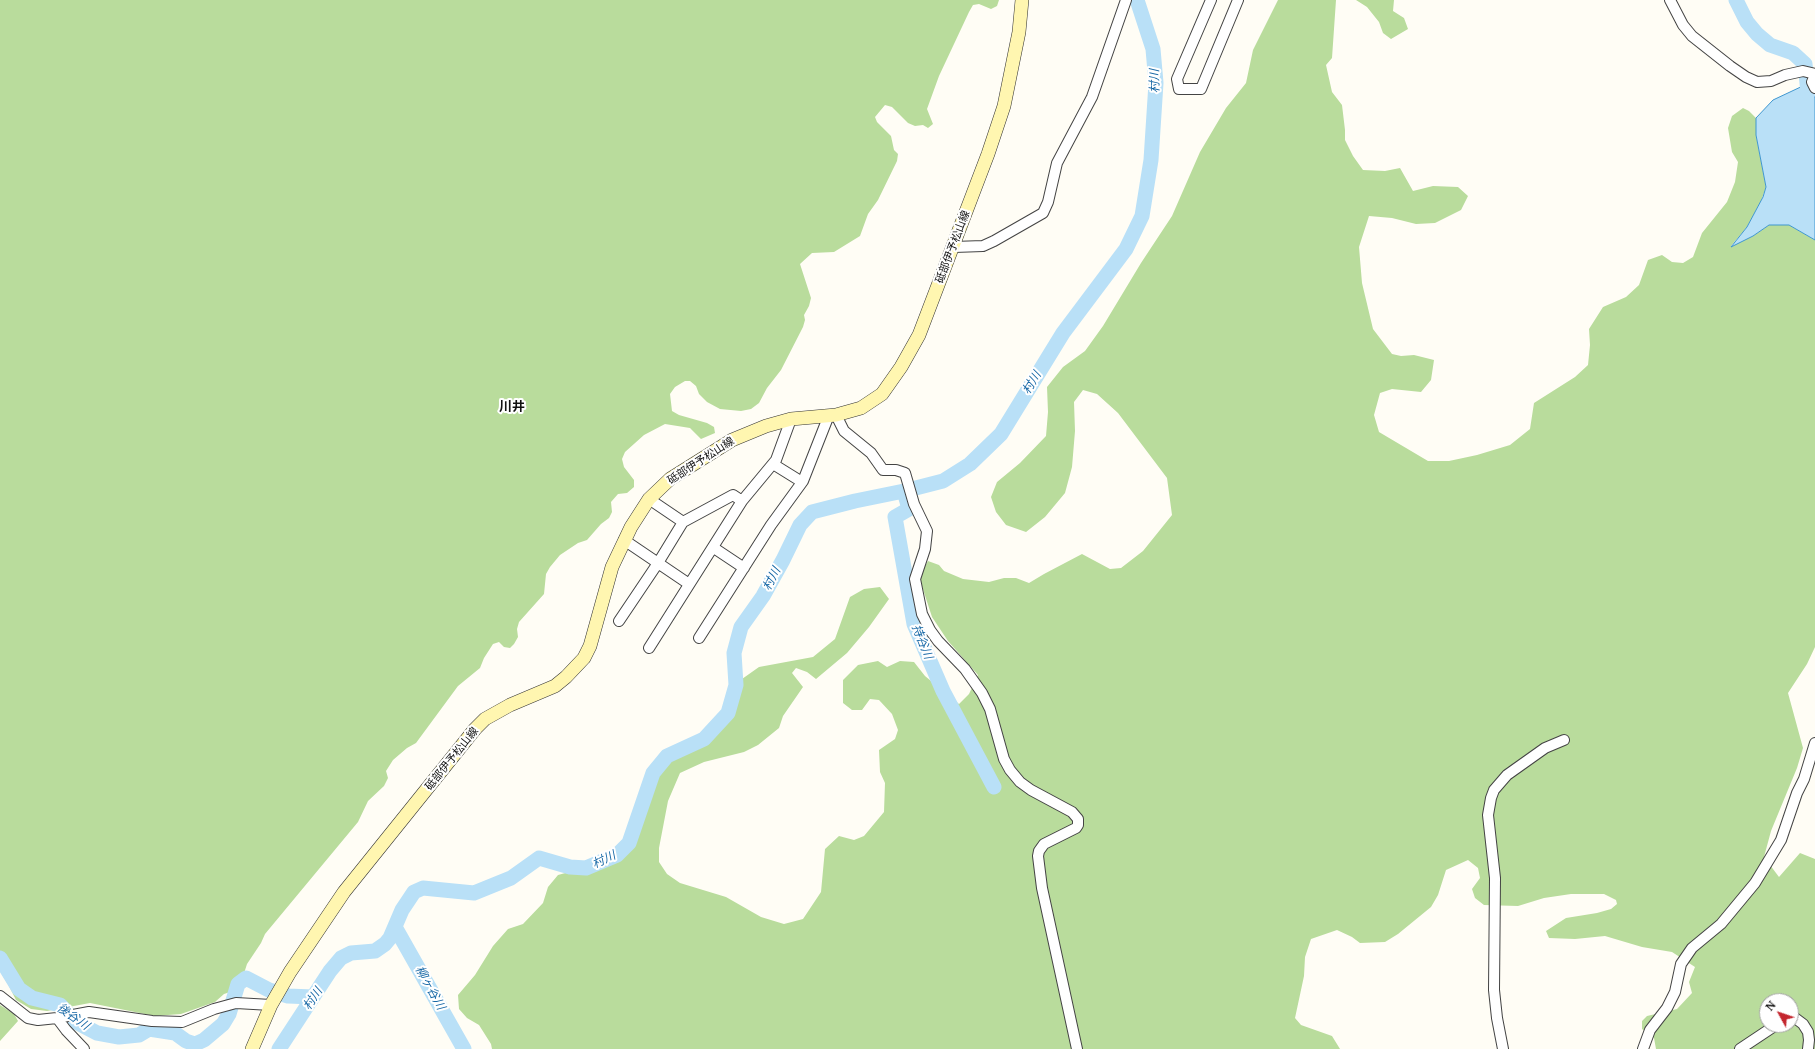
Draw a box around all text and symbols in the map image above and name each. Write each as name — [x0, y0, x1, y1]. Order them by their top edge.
water label: 村川 — [1148, 69, 1162, 93]
street label: 砥部伊予松山線 — [933, 209, 973, 285]
water label: 村川 — [1020, 369, 1044, 397]
district label: 川井 — [499, 399, 525, 415]
street label: 砥部伊予松山線 — [665, 434, 737, 488]
water label: 村川 — [760, 565, 784, 593]
water label: 持谷川 — [909, 623, 935, 661]
street label: 砥部伊予松山線 — [423, 725, 481, 793]
water label: 村川 — [590, 848, 618, 872]
water label: 柳ヶ谷川 — [412, 964, 448, 1012]
water label: 村川 — [300, 985, 326, 1013]
north arrow — [1759, 993, 1799, 1033]
text: N — [1762, 997, 1779, 1014]
water label: 後谷川 — [54, 1001, 92, 1033]

